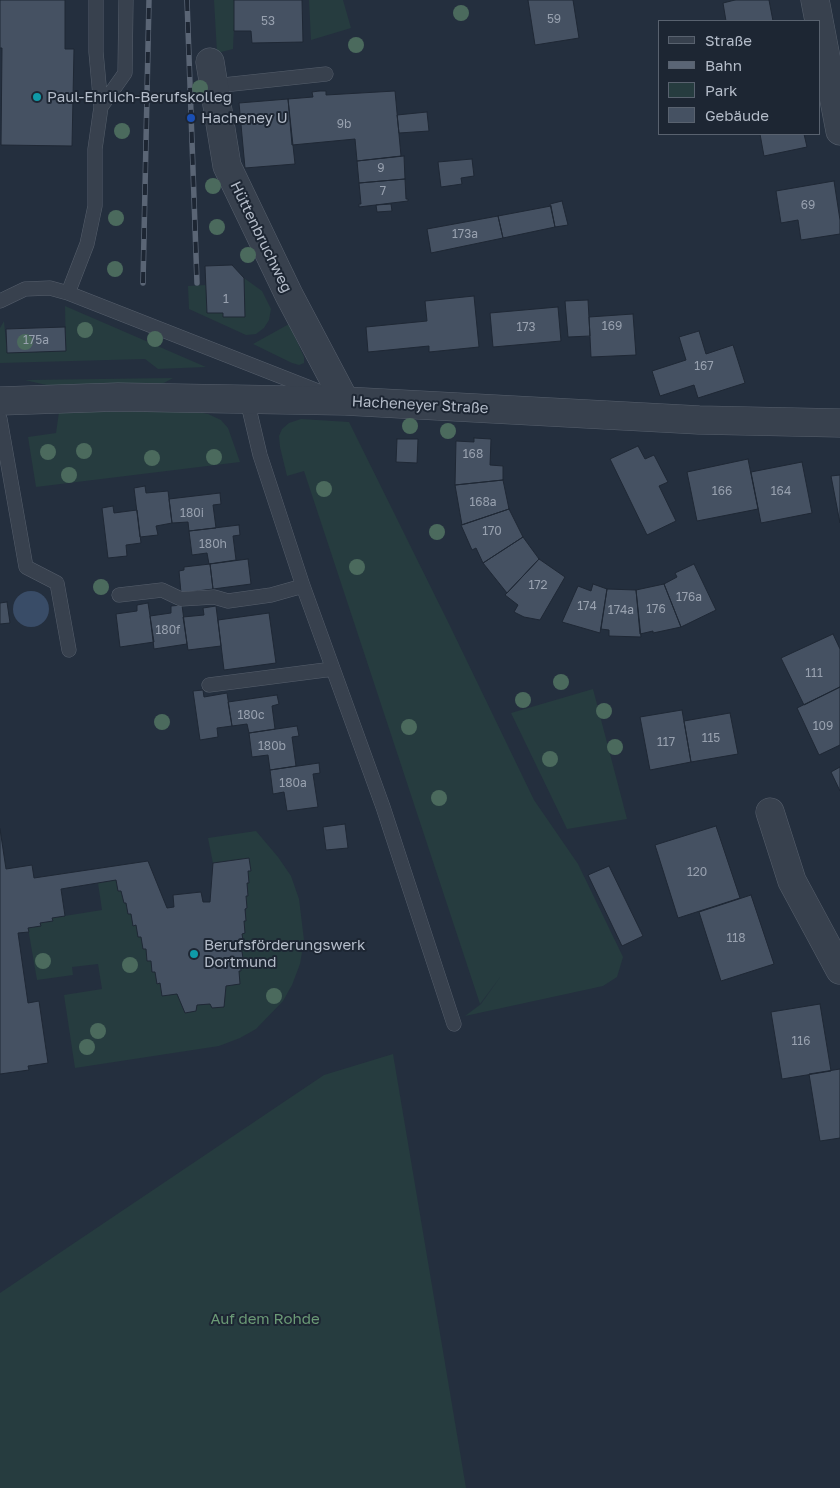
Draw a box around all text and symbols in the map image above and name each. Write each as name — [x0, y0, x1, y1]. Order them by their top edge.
house number: 59 — [547, 12, 561, 26]
house number: 53 — [261, 14, 275, 28]
legend — [658, 20, 820, 135]
text: Straße — [705, 31, 752, 49]
text: Bahn — [705, 56, 742, 74]
text: Park — [705, 81, 737, 99]
place label: Paul-Ehrlich-Berufskolleg — [47, 88, 232, 106]
marker: Paul-Ehrlich-Berufskolleg — [31, 91, 43, 103]
text: Gebäude — [705, 106, 769, 124]
place label: Hacheney U — [201, 109, 288, 127]
marker: Hacheney U — [185, 112, 197, 124]
house number: 9b — [337, 117, 351, 131]
house number: 9 — [377, 161, 385, 175]
street label: Hüttenbruchweg — [226, 178, 296, 296]
house number: 7 — [380, 184, 386, 198]
house number: 69 — [801, 198, 815, 212]
house number: 173a — [452, 227, 478, 241]
house number: 1 — [223, 292, 229, 306]
house number: 169 — [602, 319, 622, 333]
house number: 173 — [516, 320, 536, 334]
house number: 175a — [23, 333, 49, 347]
house number: 167 — [694, 359, 714, 373]
street label: Hacheneyer Straße — [351, 392, 489, 418]
house number: 168 — [463, 447, 483, 461]
house number: 166 — [712, 484, 732, 498]
house number: 164 — [771, 484, 791, 498]
house number: 168a — [469, 495, 497, 509]
house number: 180i — [180, 506, 204, 520]
house number: 170 — [482, 524, 502, 538]
house number: 180h — [199, 537, 227, 551]
house number: 172 — [528, 578, 548, 592]
house number: 176a — [676, 590, 702, 604]
house number: 174 — [577, 599, 597, 613]
house number: 176 — [646, 602, 666, 616]
house number: 174a — [608, 603, 634, 617]
house number: 180f — [156, 623, 180, 637]
house number: 111 — [805, 666, 823, 680]
house number: 180c — [237, 708, 265, 722]
house number: 109 — [813, 719, 833, 733]
house number: 115 — [702, 731, 720, 745]
house number: 117 — [657, 735, 675, 749]
house number: 180b — [258, 739, 286, 753]
house number: 180a — [279, 776, 307, 790]
house number: 120 — [687, 865, 707, 879]
house number: 118 — [727, 931, 745, 945]
place label: Berufsförderungswerk Dortmund — [204, 936, 365, 971]
marker: Berufsförderungswerk Dortmund — [188, 948, 200, 960]
house number: 116 — [792, 1034, 810, 1048]
park label: Auf dem Rohde — [210, 1310, 320, 1328]

